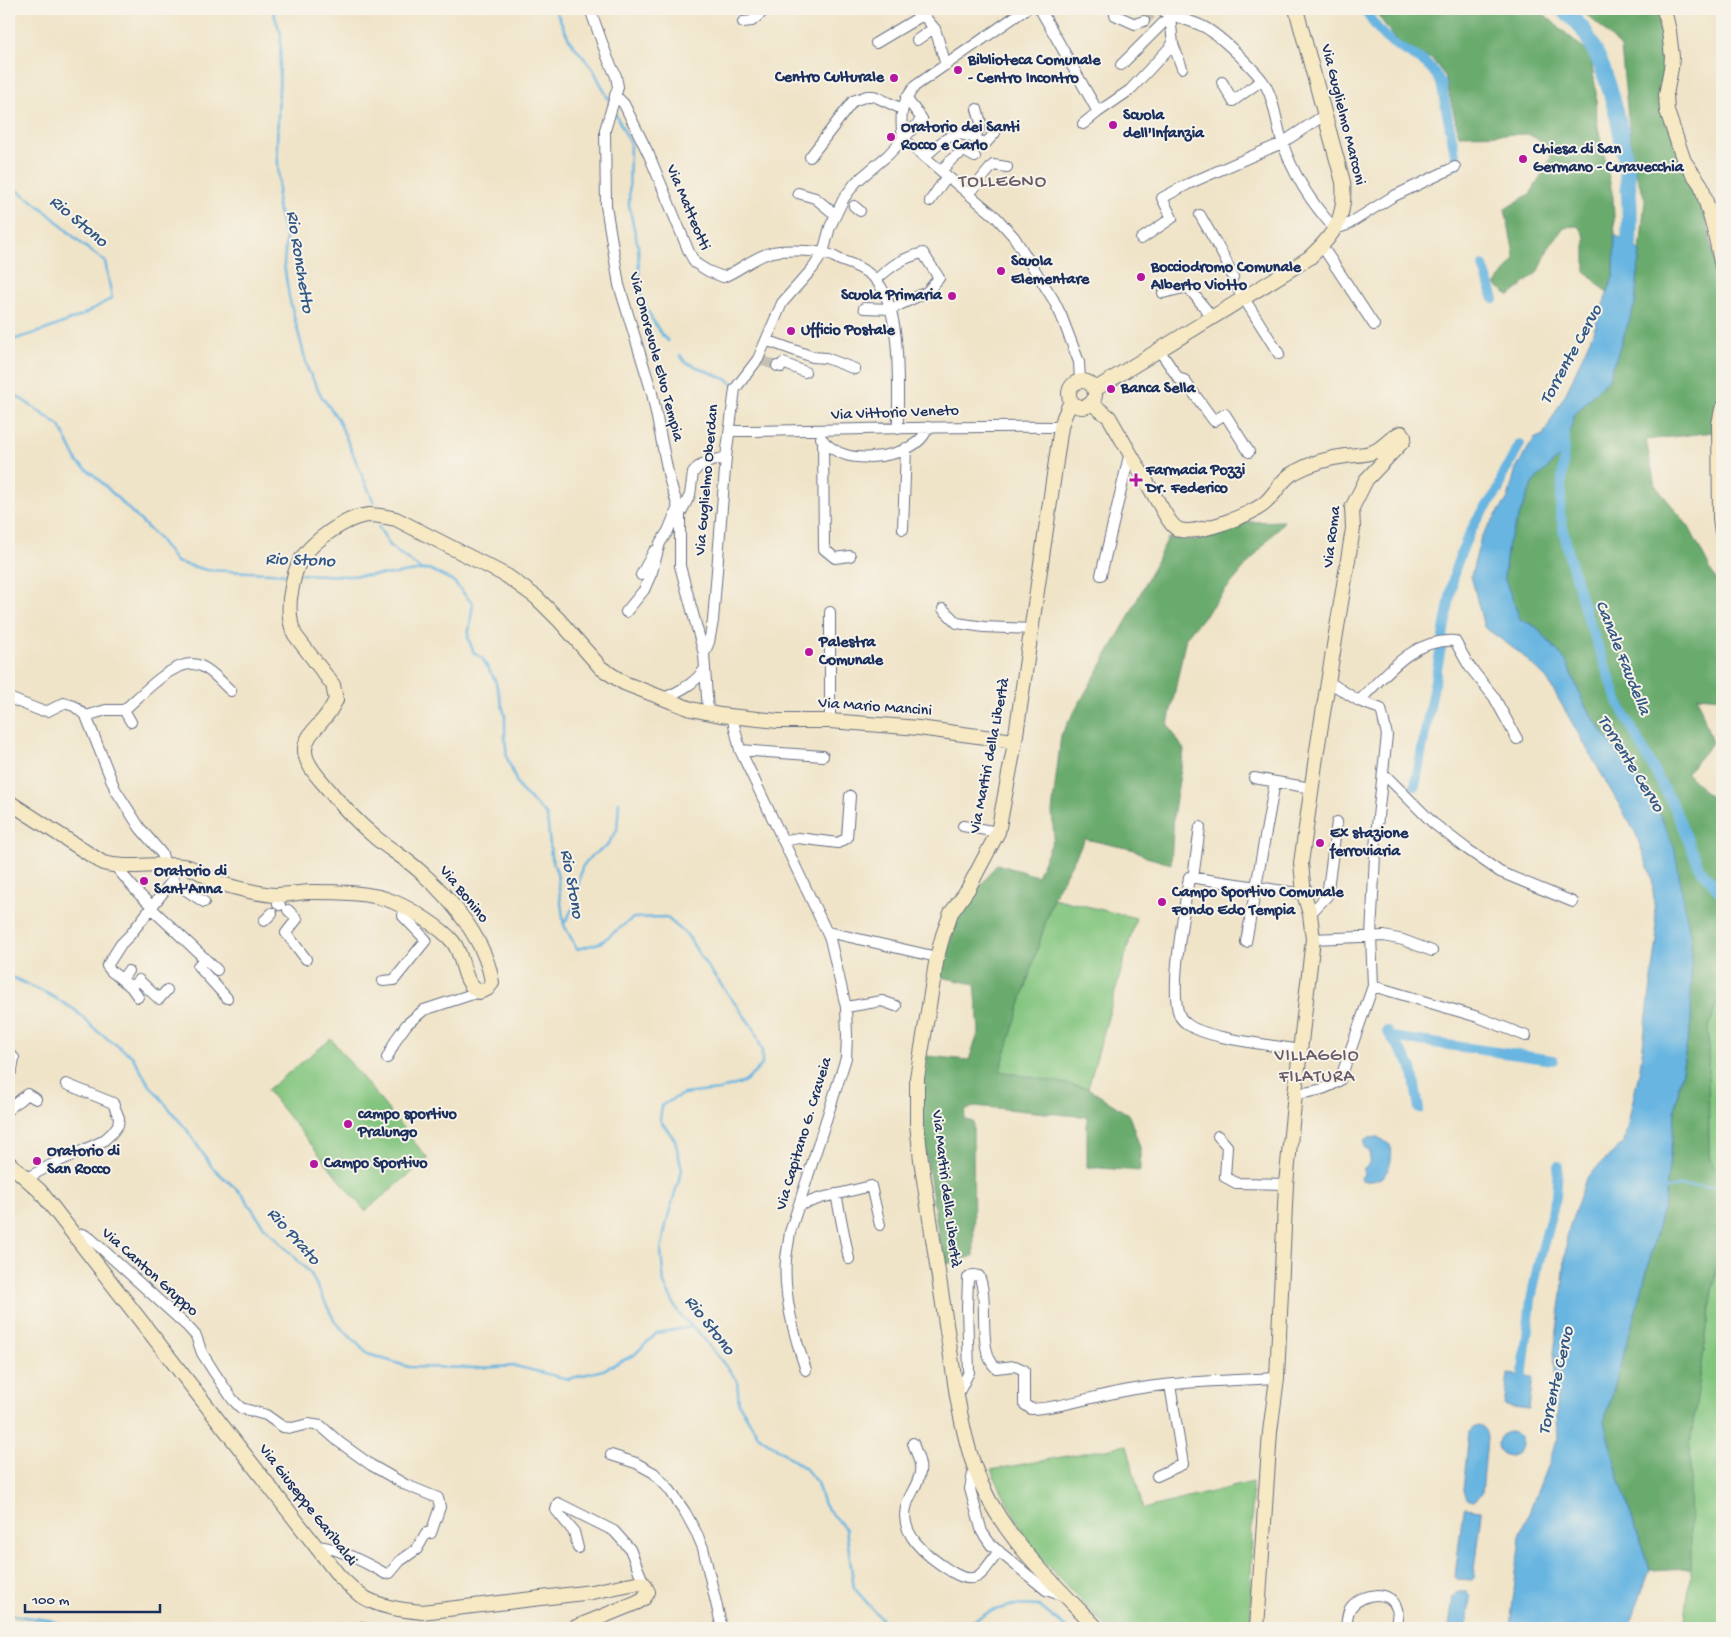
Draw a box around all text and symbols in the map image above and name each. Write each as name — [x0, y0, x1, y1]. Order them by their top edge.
street label: Via Guglielmo Marconi — [1315, 42, 1369, 187]
place label: Biblioteca Comunale - Centro Incontro — [967, 52, 1101, 89]
marker: Biblioteca Comunale - Centro Incontro — [952, 64, 964, 76]
place label: Centro Culturale — [774, 69, 885, 88]
marker: Centro Culturale — [888, 72, 900, 84]
place label: Scuola dell'Infanzia — [1123, 107, 1205, 144]
place label: Oratorio dei Santi Rocco e Carlo — [900, 119, 1021, 156]
marker: Scuola dell'Infanzia — [1107, 119, 1119, 131]
marker: Oratorio dei Santi Rocco e Carlo — [885, 131, 897, 143]
place label: Chiesa di San Germano - Curavecchia — [1532, 141, 1685, 178]
marker: Chiesa di San Germano - Curavecchia — [1517, 153, 1529, 165]
street label: Via Matteotti — [660, 161, 714, 254]
district label: TOLLEGNO — [958, 171, 1047, 194]
water label: Rio Stono — [44, 191, 112, 253]
water label: Rio Ronchetto — [281, 209, 318, 315]
place label: Scuola Elementare — [1011, 253, 1090, 290]
place label: Bocciodromo Comunale Alberto Viotto — [1150, 259, 1302, 296]
marker: Scuola Elementare — [995, 265, 1007, 277]
street label: Via Onorevole Elvo Tempia — [623, 270, 687, 445]
marker: Bocciodromo Comunale Alberto Viotto — [1135, 271, 1147, 283]
place label: Scuola Primaria — [841, 287, 943, 306]
marker: Scuola Primaria — [946, 290, 958, 302]
water label: Torrente Cervo — [1536, 301, 1608, 408]
place label: Ufficio Postale — [801, 321, 895, 341]
marker: Ufficio Postale — [785, 325, 797, 337]
place label: Banca Sella — [1120, 380, 1197, 399]
marker: Banca Sella — [1105, 383, 1117, 395]
street label: Via Vittorio Veneto — [830, 402, 959, 426]
street label: Via Guglielmo Oberdan — [692, 403, 724, 557]
place label: Farmacia Pozzi Dr. Federico — [1144, 462, 1246, 499]
marker: Farmacia Pozzi Dr. Federico — [1130, 474, 1142, 486]
street label: Via Roma — [1320, 504, 1346, 570]
water label: Rio Stono — [265, 549, 336, 573]
water label: Canale Faudella — [1590, 598, 1655, 719]
place label: Palestra Comunale — [818, 634, 884, 671]
marker: Palestra Comunale — [803, 646, 815, 658]
street label: Via Martiri della Libertà — [966, 676, 1016, 836]
street label: Via Mario Mancini — [817, 694, 932, 721]
water label: Torrente Cervo — [1592, 712, 1669, 817]
place label: Ex stazione ferroviaria — [1329, 825, 1409, 862]
marker: Ex stazione ferroviaria — [1314, 837, 1326, 849]
water label: Rio Stono — [555, 848, 588, 921]
street label: Via Bonino — [433, 862, 492, 928]
place label: Oratorio di Sant'Anna — [154, 863, 228, 900]
marker: Oratorio di Sant'Anna — [138, 875, 150, 887]
place label: Campo Sportivo Comunale Fondo Edo Tempia — [1171, 884, 1344, 921]
marker: Campo Sportivo Comunale Fondo Edo Tempia — [1156, 896, 1168, 908]
district label: VILLAGGIO FILATURA — [1273, 1046, 1360, 1088]
street label: Via Capitano G. Craveia — [772, 1054, 838, 1214]
place label: campo sportivo Pralungo — [357, 1106, 457, 1143]
street label: Via Martiri della Libertà — [926, 1108, 964, 1270]
marker: campo sportivo Pralungo — [342, 1118, 354, 1130]
place label: Oratorio di San Rocco — [47, 1143, 121, 1180]
marker: Oratorio di San Rocco — [31, 1155, 43, 1167]
place label: Campo Sportivo — [323, 1155, 428, 1174]
marker: Campo Sportivo — [308, 1158, 320, 1170]
water label: Rio Prato — [262, 1204, 325, 1270]
street label: Via Canton Gruppo — [96, 1224, 201, 1321]
water label: Rio Stono — [679, 1292, 739, 1361]
water label: Torrente Cervo — [1534, 1324, 1580, 1437]
street label: Via Giuseppe Garibaldi — [253, 1440, 361, 1571]
scale bar — [25, 1582, 160, 1614]
text: 100 m — [31, 1592, 70, 1610]

